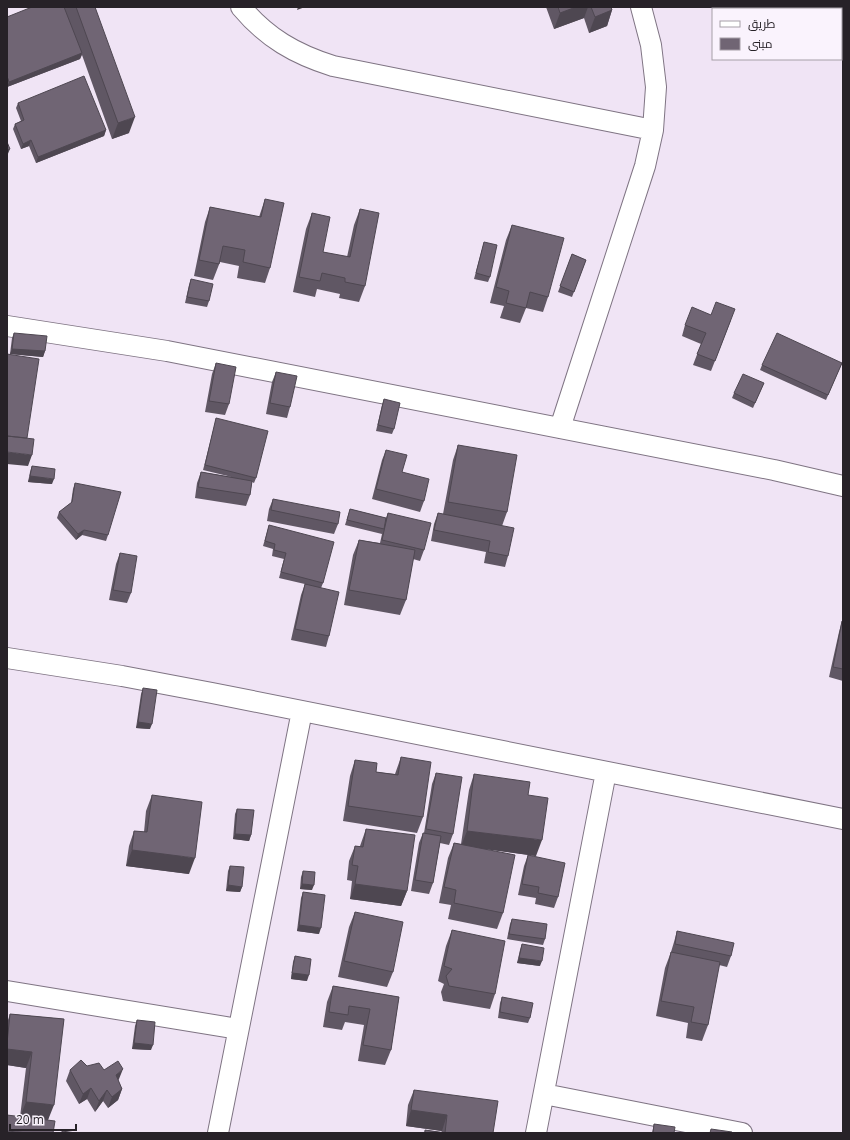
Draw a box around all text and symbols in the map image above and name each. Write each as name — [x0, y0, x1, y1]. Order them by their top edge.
legend — [712, 8, 842, 60]
text: طريق — [748, 15, 776, 32]
text: مبنى — [748, 35, 773, 52]
scale bar — [10, 1106, 76, 1132]
text: 20 m — [16, 1111, 44, 1128]

